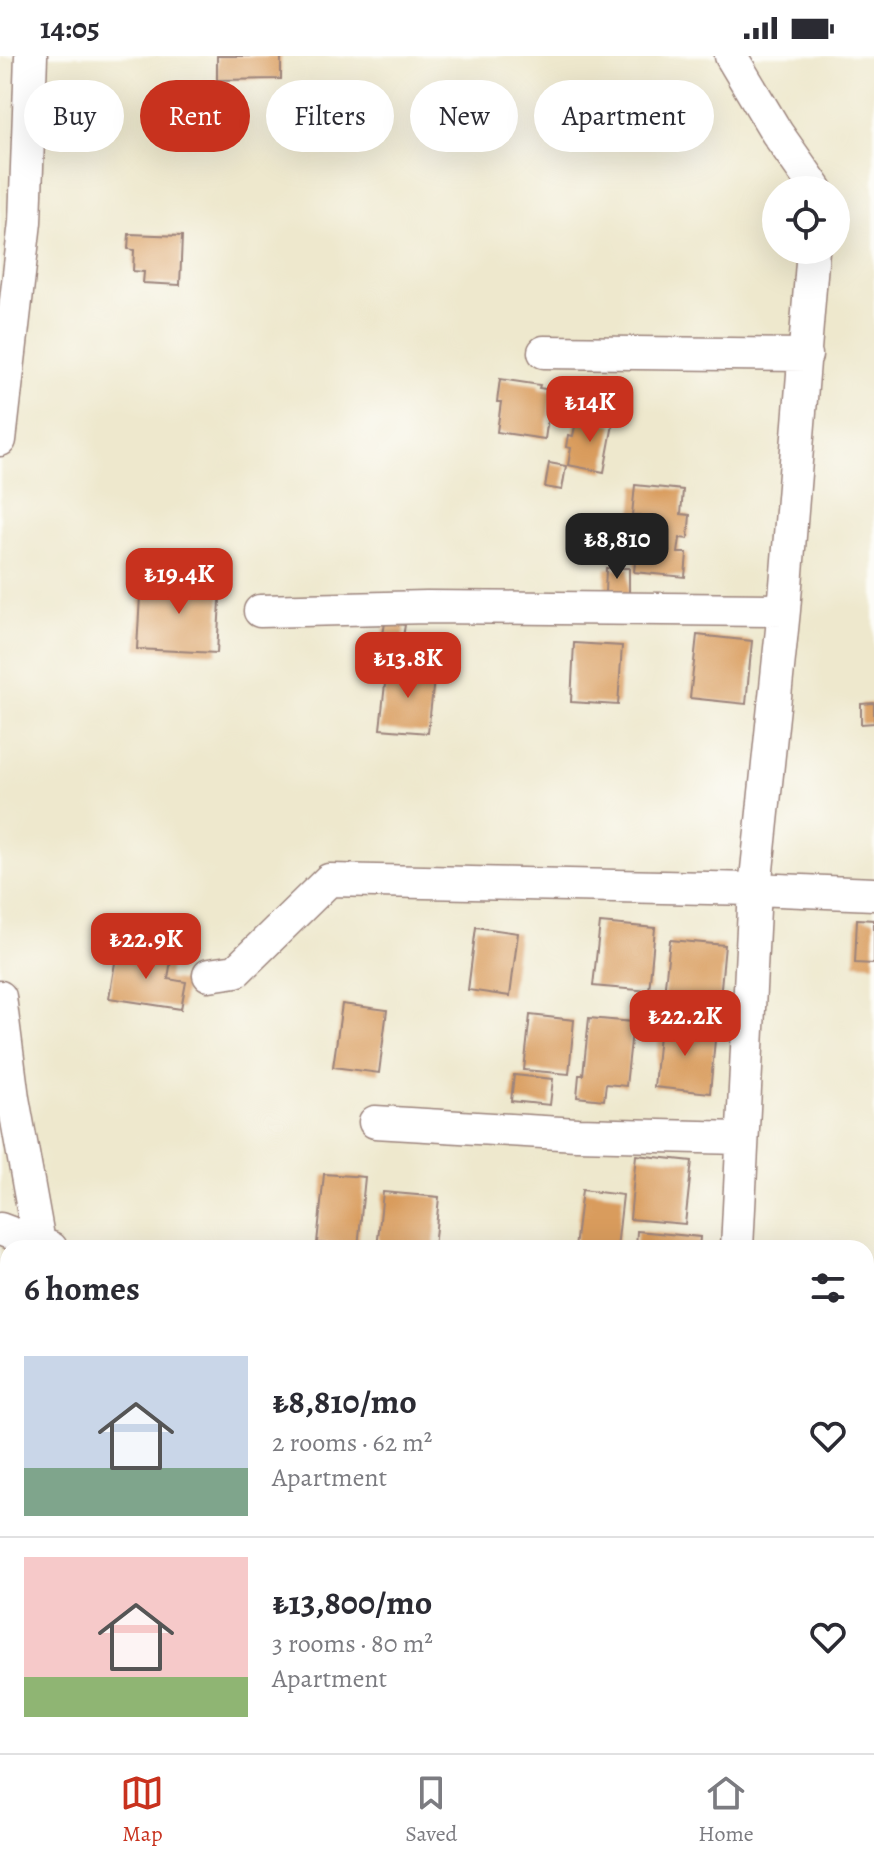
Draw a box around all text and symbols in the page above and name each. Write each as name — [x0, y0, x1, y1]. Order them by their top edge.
text: 14:05 — [40, 8, 100, 48]
chip: Buy — [24, 80, 124, 152]
chip: Rent — [140, 80, 250, 152]
chip: Filters — [266, 80, 394, 152]
chip: New — [410, 80, 518, 152]
chip: Apartment — [534, 80, 714, 152]
map controls — [762, 176, 850, 264]
button: locate — [762, 176, 850, 264]
pin: ₺14K — [543, 376, 637, 444]
text: ₺14K — [564, 384, 616, 419]
pin: ₺8,810 — [552, 513, 682, 581]
text: ₺8,810 — [583, 521, 651, 556]
pin: ₺19.4K — [114, 548, 244, 616]
text: ₺19.4K — [144, 556, 214, 591]
pin: ₺13.8K — [343, 632, 473, 700]
text: ₺13.8K — [373, 640, 443, 675]
pin: ₺22.9K — [81, 913, 211, 981]
text: ₺22.9K — [109, 921, 183, 956]
pin: ₺22.2K — [620, 990, 750, 1058]
text: ₺22.2K — [648, 998, 722, 1033]
text: 6 homes — [24, 1265, 140, 1312]
icon: filters — [806, 1266, 850, 1310]
text: ₺8,810/mo — [272, 1378, 417, 1425]
icon: home — [88, 1388, 184, 1484]
icon: heart — [806, 1414, 850, 1458]
text: 2 rooms · 62 m² — [272, 1425, 432, 1460]
text: Apartment — [272, 1460, 387, 1495]
text: ₺13,800/mo — [272, 1579, 432, 1626]
icon: home — [88, 1589, 184, 1685]
icon: heart — [806, 1615, 850, 1659]
text: 3 rooms · 80 m² — [272, 1626, 433, 1661]
text: Apartment — [272, 1661, 387, 1696]
tab: Map — [120, 1771, 164, 1849]
tab: Saved — [405, 1771, 457, 1849]
tab: Home — [698, 1771, 754, 1849]

